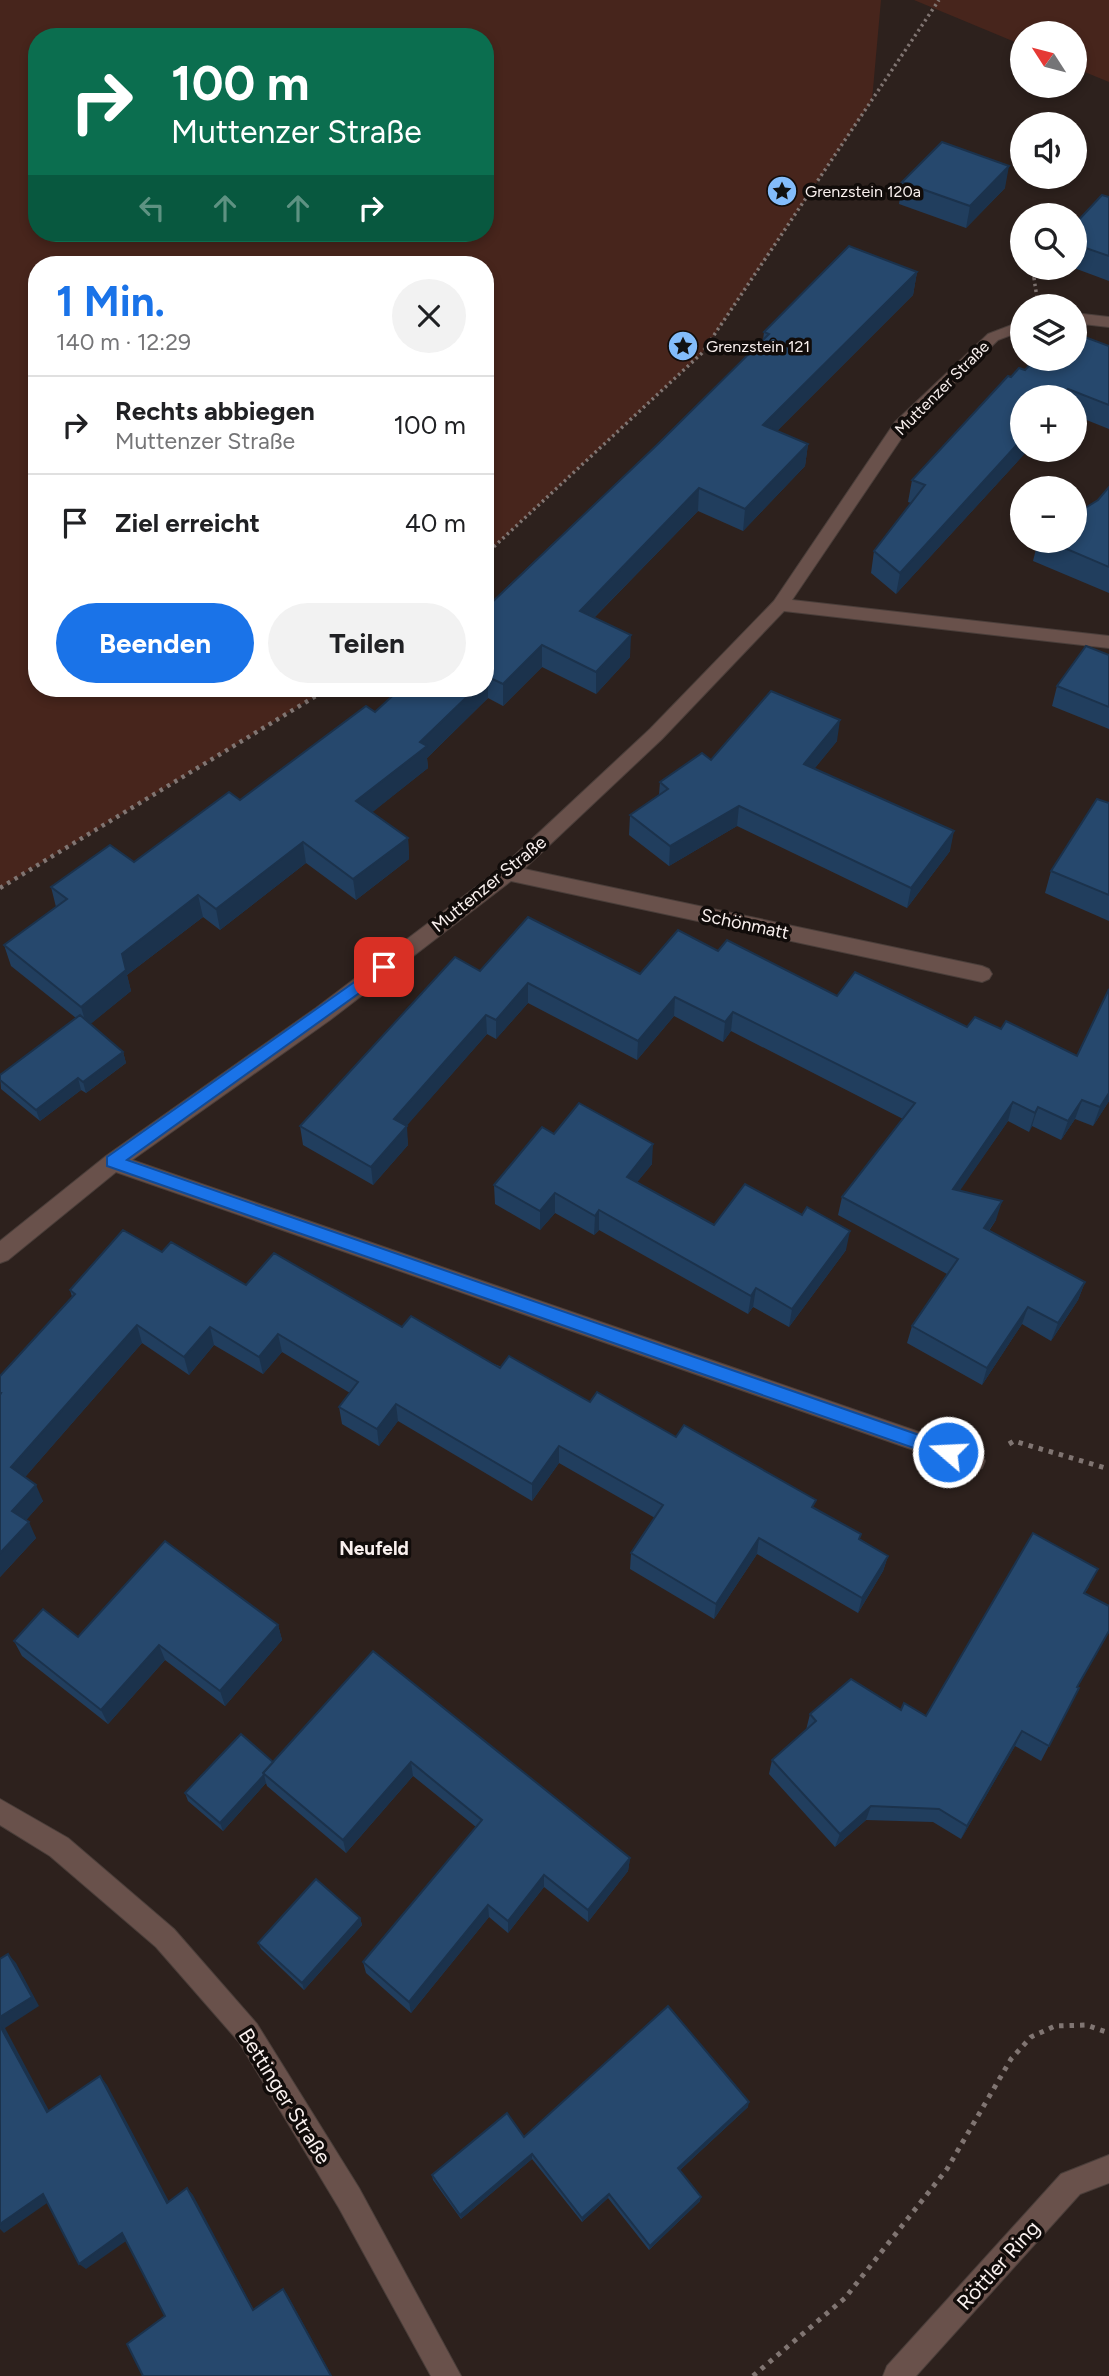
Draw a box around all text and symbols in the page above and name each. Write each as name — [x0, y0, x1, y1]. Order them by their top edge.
north arrow — [1010, 21, 1087, 98]
map controls — [1010, 21, 1087, 553]
text: 100 m — [171, 53, 310, 112]
icon: right — [56, 56, 147, 147]
button: sound — [1010, 112, 1087, 189]
text: Muttenzer Straße — [171, 113, 422, 151]
place icon: Grenzstein 120a — [765, 174, 799, 208]
place label: Grenzstein 120a — [805, 182, 921, 201]
icon: left — [133, 189, 171, 227]
icon: ahead — [206, 189, 244, 227]
icon: ahead — [279, 189, 317, 227]
icon: right — [352, 189, 390, 227]
button: search — [1010, 203, 1087, 280]
text: 1 Min. — [56, 276, 165, 327]
button: close — [392, 279, 466, 353]
button: layers — [1010, 294, 1087, 371]
text: 140 m · 12:29 — [56, 328, 191, 356]
place icon: Grenzstein 121 — [666, 329, 700, 363]
place label: Grenzstein 121 — [706, 337, 810, 356]
street label: Muttenzer Straße — [891, 337, 993, 439]
button: + — [1010, 385, 1087, 462]
text: Rechts abbiegen — [115, 395, 315, 427]
icon: right — [56, 406, 94, 444]
text: 100 m — [393, 409, 466, 441]
text: Muttenzer Straße — [115, 427, 295, 455]
button: − — [1010, 476, 1087, 553]
icon: arrive — [56, 504, 94, 542]
text: Ziel erreicht — [115, 507, 260, 539]
text: 40 m — [405, 507, 466, 539]
button: Beenden — [56, 603, 254, 683]
button: Teilen — [268, 603, 466, 683]
street label: Muttenzer Straße — [427, 831, 551, 937]
street label: Schönmatt — [699, 904, 791, 944]
pin — [354, 937, 414, 997]
icon: arrive — [365, 948, 403, 986]
position arrow — [911, 1415, 985, 1489]
district label: Neufeld — [339, 1537, 409, 1560]
street label: Bettinger Straße — [233, 2024, 337, 2168]
street label: Röttler Ring — [951, 2215, 1045, 2315]

